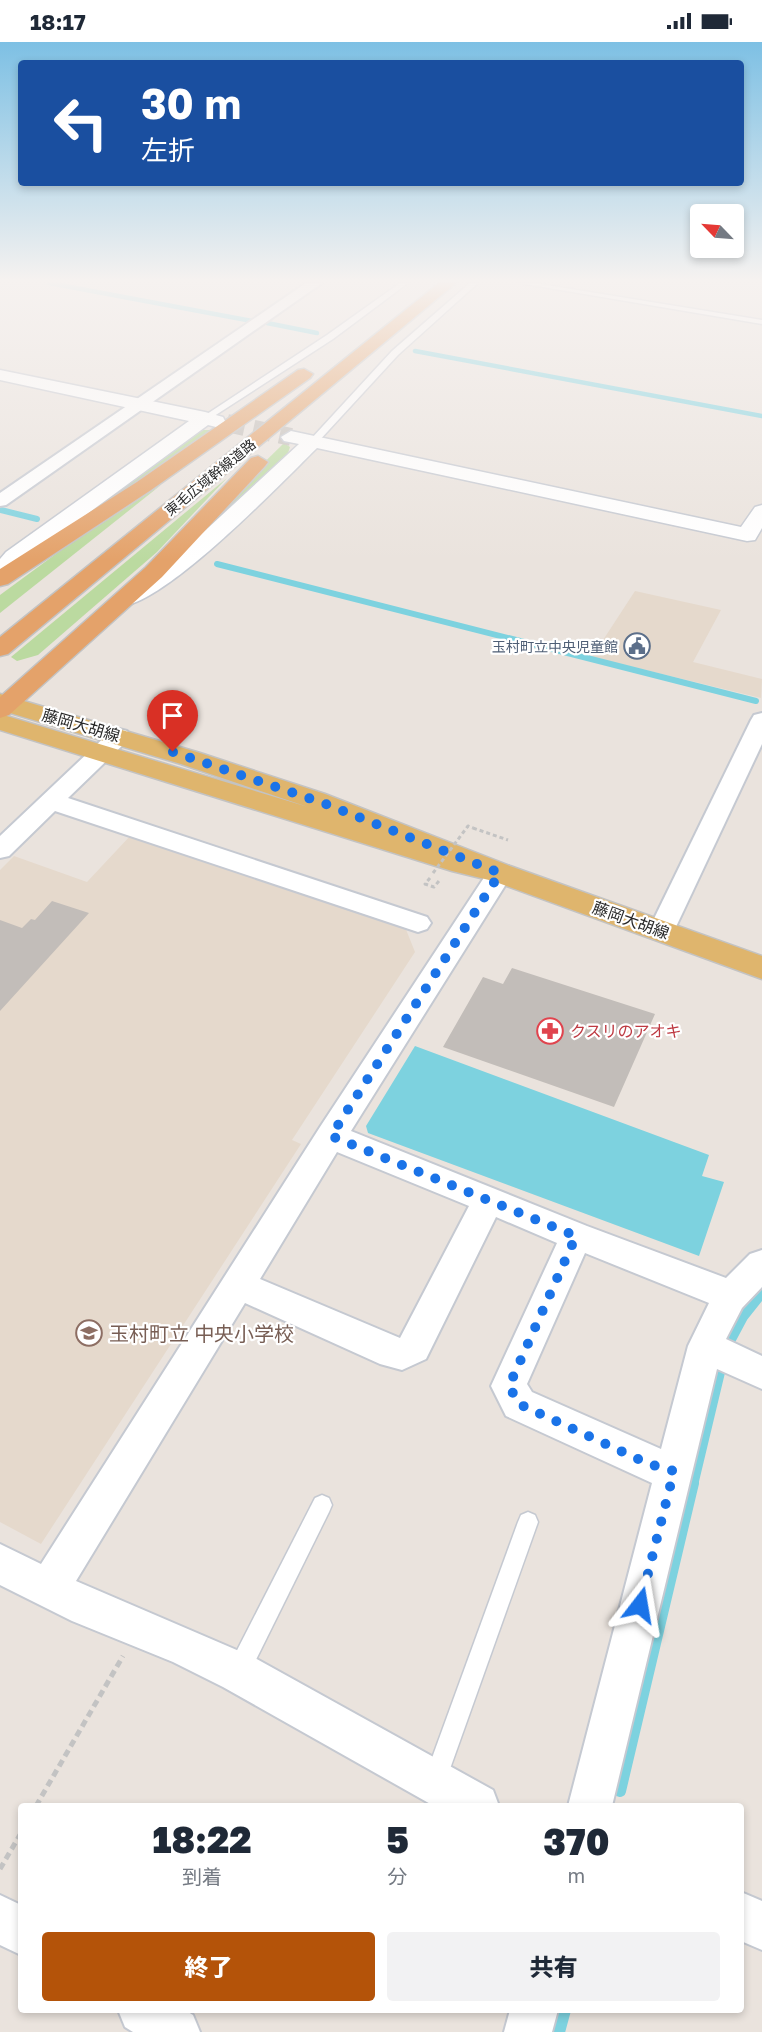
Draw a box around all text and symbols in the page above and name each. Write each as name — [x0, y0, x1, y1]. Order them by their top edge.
text: 18:17 — [30, 8, 86, 35]
text: 30 m — [141, 78, 241, 128]
icon: left — [42, 84, 120, 162]
text: 左折 — [141, 134, 195, 166]
north arrow — [690, 204, 744, 258]
map controls — [690, 204, 744, 258]
street label: 東毛広域幹線道路 — [161, 435, 259, 519]
public building icon: 玉村町立中央児童館 — [622, 631, 652, 661]
place label: 玉村町立中央児童館 — [492, 638, 618, 655]
pin — [147, 690, 198, 752]
icon: arrive — [156, 699, 189, 732]
street label: 藤岡大胡線 — [40, 704, 122, 746]
street label: 藤岡大胡線 — [590, 897, 672, 943]
pharmacy icon: クスリのアオキ — [535, 1016, 565, 1046]
place label: クスリのアオキ — [570, 1021, 682, 1041]
school or university icon: 玉村町立 中央小学校 — [74, 1318, 104, 1348]
place label: 玉村町立 中央小学校 — [109, 1321, 294, 1345]
position arrow — [608, 1573, 672, 1637]
text: 18:22 — [153, 1818, 252, 1861]
text: 5 — [386, 1818, 409, 1861]
text: 370 — [543, 1820, 609, 1863]
text: m — [568, 1863, 585, 1887]
text: 到着 — [182, 1864, 222, 1888]
text: 分 — [387, 1864, 407, 1888]
button: 終了 — [42, 1932, 375, 2001]
button: 共有 — [387, 1932, 720, 2001]

